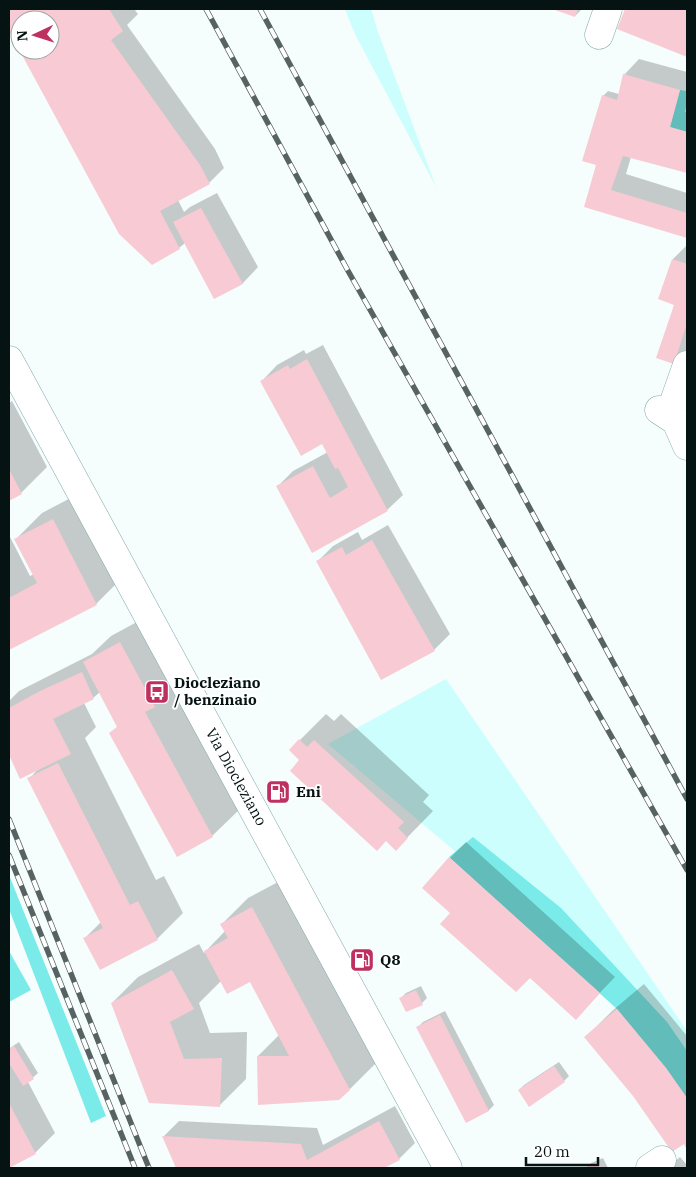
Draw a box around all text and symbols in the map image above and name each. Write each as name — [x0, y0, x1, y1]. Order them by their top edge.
north arrow — [10, 10, 60, 60]
text: N — [13, 30, 31, 42]
place label: Diocleziano / benzinaio — [174, 673, 261, 709]
bus stop icon: Diocleziano / benzinaio — [144, 679, 170, 705]
street label: Via Diocleziano — [202, 725, 271, 829]
fuel station icon: Eni — [265, 779, 291, 805]
place label: Eni — [296, 782, 321, 801]
fuel station icon: Q8 — [349, 947, 375, 973]
place label: Q8 — [380, 950, 400, 969]
scale bar — [526, 1134, 598, 1166]
text: 20 m — [534, 1142, 570, 1161]

